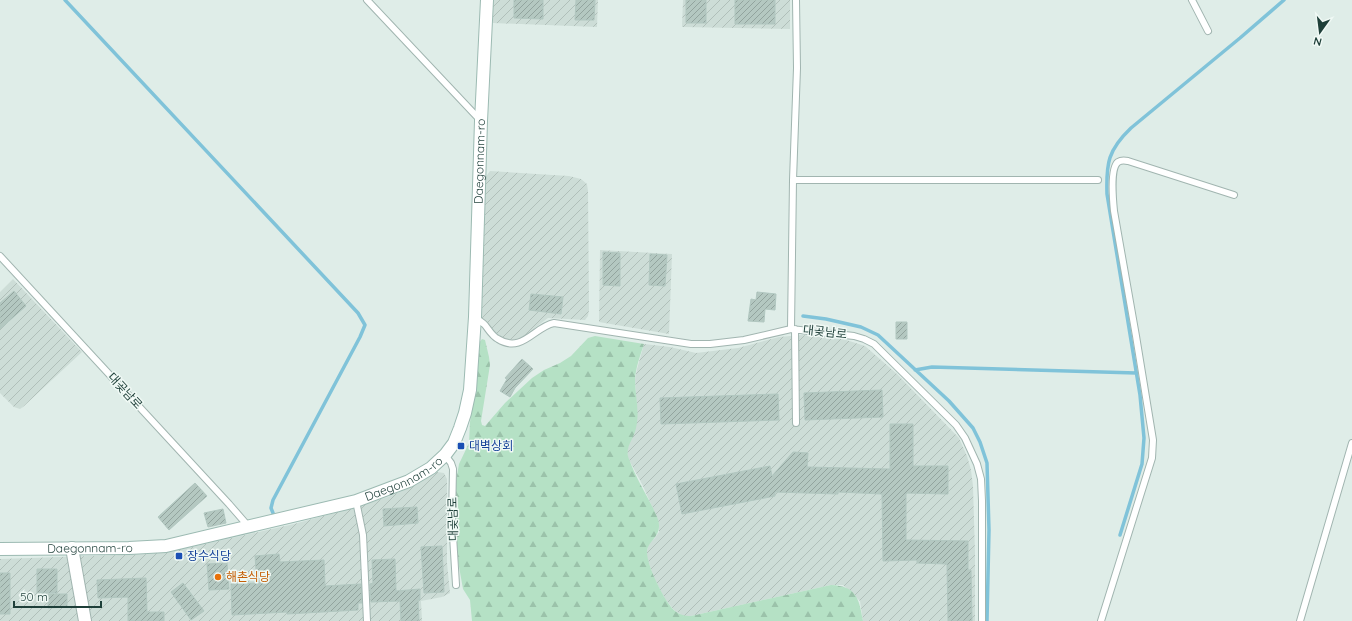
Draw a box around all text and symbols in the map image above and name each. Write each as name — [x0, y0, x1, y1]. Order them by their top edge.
north arrow — [1300, 12, 1340, 52]
text: N — [1312, 34, 1323, 49]
street label: Daegonnam-ro — [470, 118, 488, 204]
street label: 대곶남로 — [802, 322, 848, 341]
street label: 대곶남로 — [105, 369, 146, 412]
place label: 대벽상회 — [469, 438, 513, 453]
marker: 대벽상회 — [456, 441, 466, 451]
street label: Daegonnam-ro — [362, 453, 445, 504]
street label: 대곶남로 — [445, 497, 460, 541]
street label: Daegonnam-ro — [47, 540, 133, 556]
place label: 장수식당 — [187, 548, 231, 563]
marker: 장수식당 — [174, 551, 184, 561]
place label: 해촌식당 — [226, 569, 270, 584]
marker: 해촌식당 — [213, 572, 223, 582]
scale bar — [14, 583, 101, 609]
text: 50 m — [20, 589, 48, 604]

